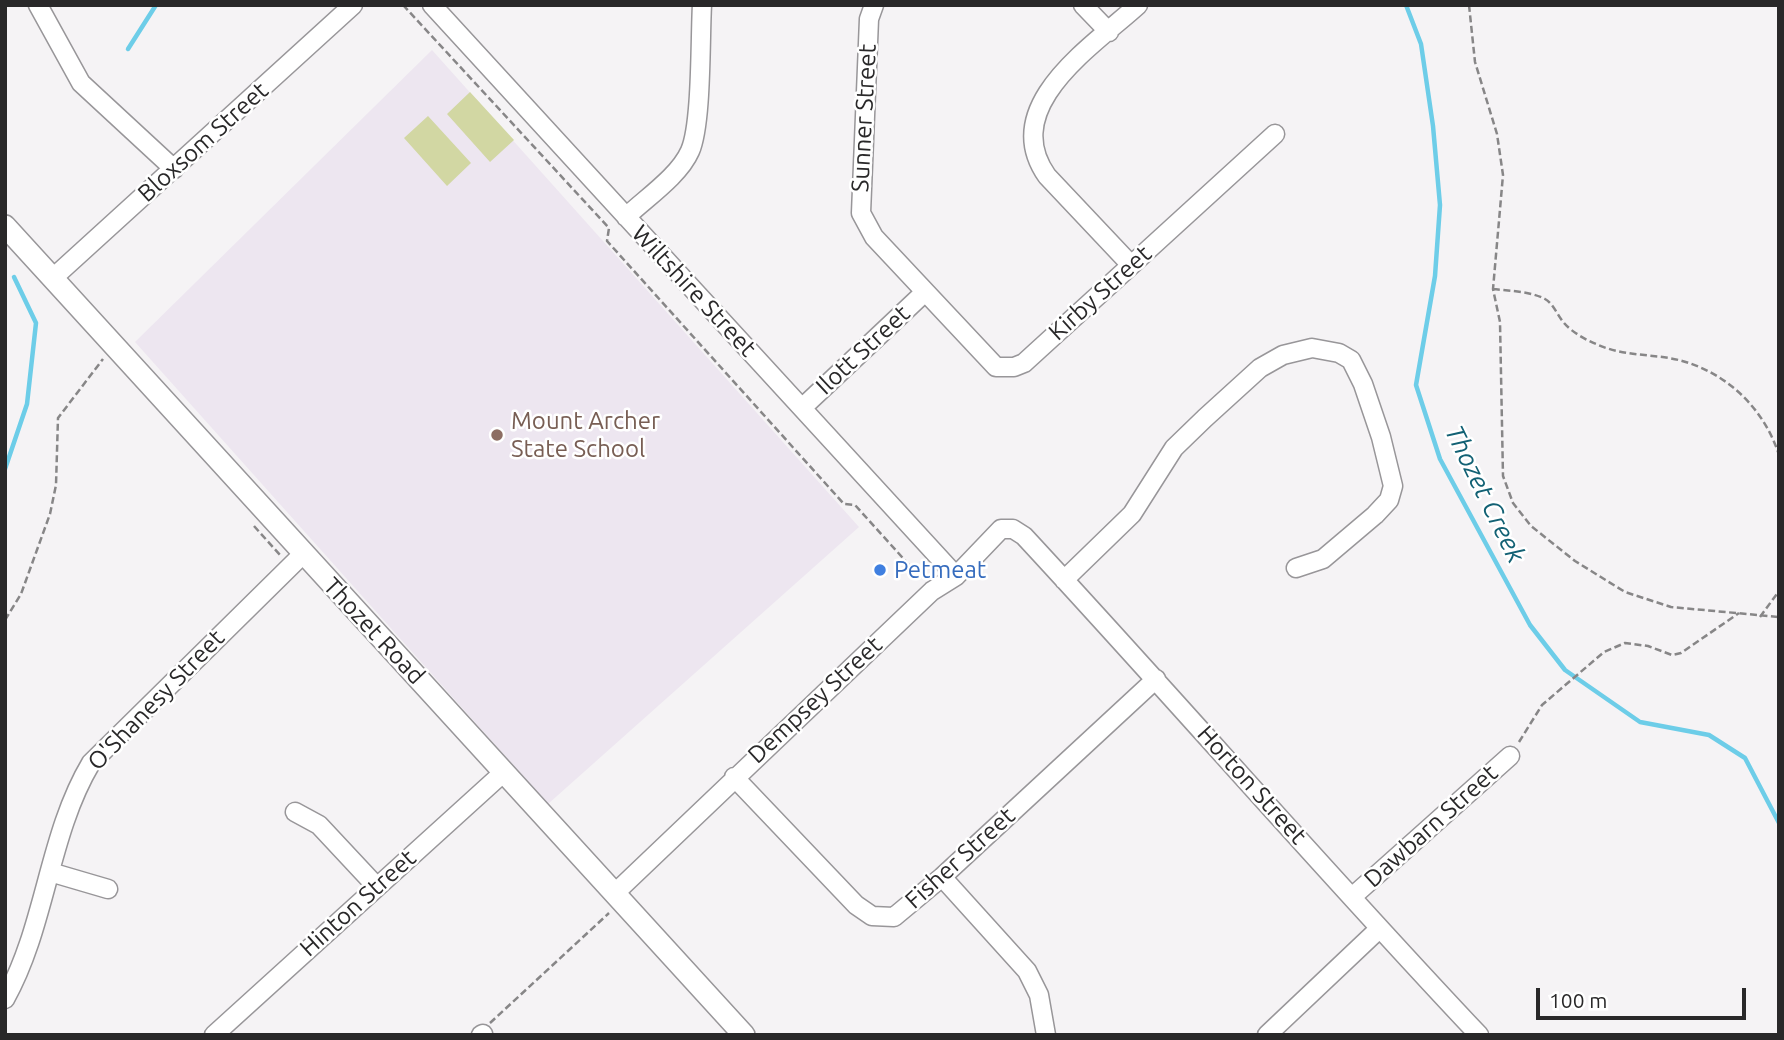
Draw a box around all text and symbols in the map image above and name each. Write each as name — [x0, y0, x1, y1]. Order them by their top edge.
street label: Sunner Street — [846, 43, 882, 193]
street label: Bloxsom Street — [132, 76, 274, 208]
street label: Wiltshire Street — [626, 219, 762, 363]
street label: Kirby Street — [1043, 239, 1157, 347]
street label: Ilott Street — [810, 299, 916, 401]
place label: Mount Archer State School — [511, 407, 660, 463]
water label: Thozet Creek — [1438, 420, 1532, 568]
marker: Mount Archer State School — [489, 427, 505, 443]
place label: Petmeat — [894, 556, 986, 584]
marker: Petmeat — [872, 562, 888, 578]
street label: Thozet Road — [317, 572, 431, 690]
street label: O'Shanesy Street — [82, 624, 230, 776]
street label: Dempsey Street — [742, 631, 888, 769]
street label: Horton Street — [1191, 720, 1313, 850]
street label: Dawbarn Street — [1358, 759, 1504, 893]
street label: Fisher Street — [899, 801, 1021, 915]
street label: Hinton Street — [294, 843, 422, 963]
scale bar — [1539, 974, 1749, 1018]
text: 100 m — [1549, 988, 1607, 1012]

